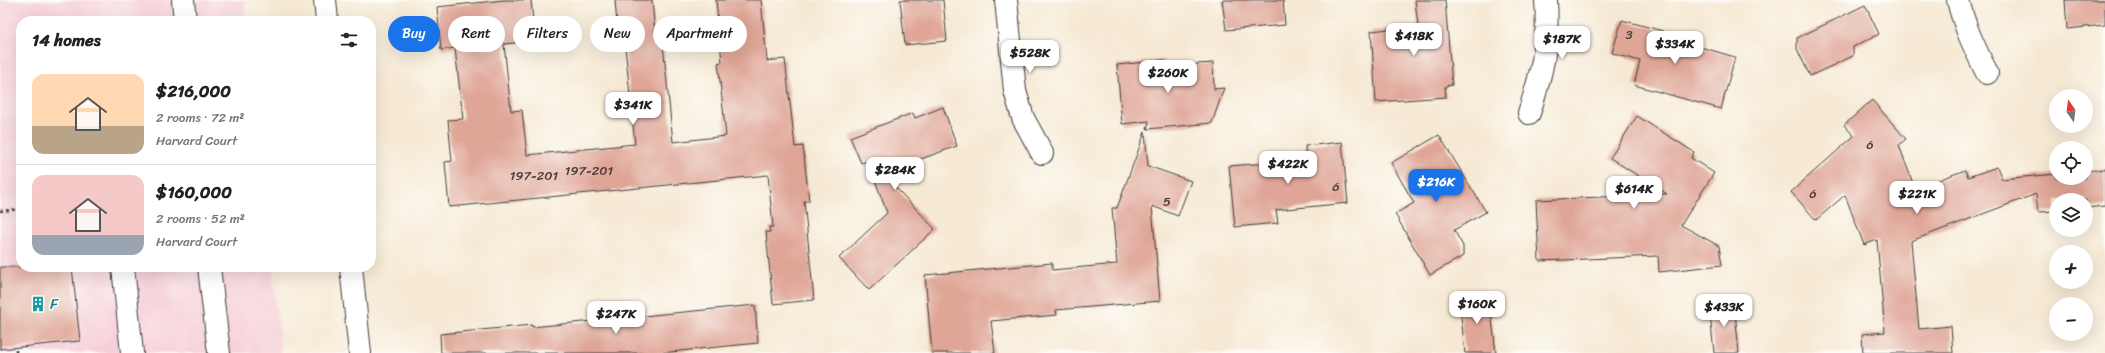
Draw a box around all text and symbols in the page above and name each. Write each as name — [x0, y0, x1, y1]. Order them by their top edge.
chip: Buy — [388, 16, 440, 52]
chip: Rent — [448, 16, 505, 52]
chip: Filters — [513, 16, 582, 52]
chip: New — [590, 16, 645, 52]
chip: Apartment — [653, 16, 747, 52]
pin: $418K — [1386, 23, 1442, 57]
house number: 3 — [1625, 23, 1633, 46]
text: $418K — [1395, 24, 1433, 47]
text: 14 homes — [32, 25, 101, 55]
pin: $187K — [1534, 26, 1590, 60]
text: $187K — [1543, 27, 1581, 50]
icon: filters — [338, 29, 360, 51]
pin: $334K — [1647, 31, 1703, 65]
text: $334K — [1655, 32, 1695, 55]
pin: $528K — [1002, 40, 1058, 74]
text: $528K — [1010, 41, 1050, 64]
pin: $260K — [1140, 60, 1196, 94]
text: $260K — [1148, 61, 1188, 84]
text: $216,000 — [156, 76, 231, 106]
north arrow — [2049, 89, 2093, 133]
map controls — [2049, 89, 2093, 341]
icon: home — [64, 90, 112, 138]
pin: $341K — [605, 92, 661, 126]
text: $341K — [614, 93, 652, 116]
text: 2 rooms · 72 m² — [156, 106, 244, 129]
text: Harvard Court — [156, 129, 237, 152]
house number: 6 — [1866, 133, 1874, 156]
button: locate — [2049, 141, 2093, 185]
pin: $422K — [1260, 151, 1316, 185]
text: $422K — [1268, 152, 1308, 175]
pin: $284K — [867, 157, 923, 191]
text: $284K — [875, 158, 915, 181]
house number: 197-201 — [565, 159, 614, 182]
house number: 197-201 — [510, 164, 559, 187]
pin: $216K — [1408, 169, 1464, 203]
text: $216K — [1417, 170, 1455, 193]
house number: 6 — [1332, 175, 1340, 198]
pin: $614K — [1606, 176, 1662, 210]
text: $160,000 — [156, 177, 232, 207]
text: $614K — [1615, 177, 1653, 200]
pin: $221K — [1889, 181, 1945, 215]
house number: 6 — [1809, 182, 1817, 205]
text: $221K — [1898, 182, 1936, 205]
house number: 5 — [1163, 190, 1171, 213]
icon: home — [64, 191, 112, 239]
button: layers — [2049, 193, 2093, 237]
text: 2 rooms · 52 m² — [156, 207, 245, 230]
text: Harvard Court — [156, 230, 237, 253]
button: + — [2049, 245, 2093, 289]
place label: F — [50, 291, 59, 317]
pin: $160K — [1449, 291, 1505, 325]
text: $160K — [1458, 292, 1496, 315]
pin: $433K — [1696, 294, 1752, 328]
building icon: F — [29, 295, 47, 313]
text: $433K — [1704, 295, 1744, 318]
button: − — [2049, 297, 2093, 341]
pin: $247K — [588, 301, 644, 335]
text: $247K — [596, 302, 636, 325]

